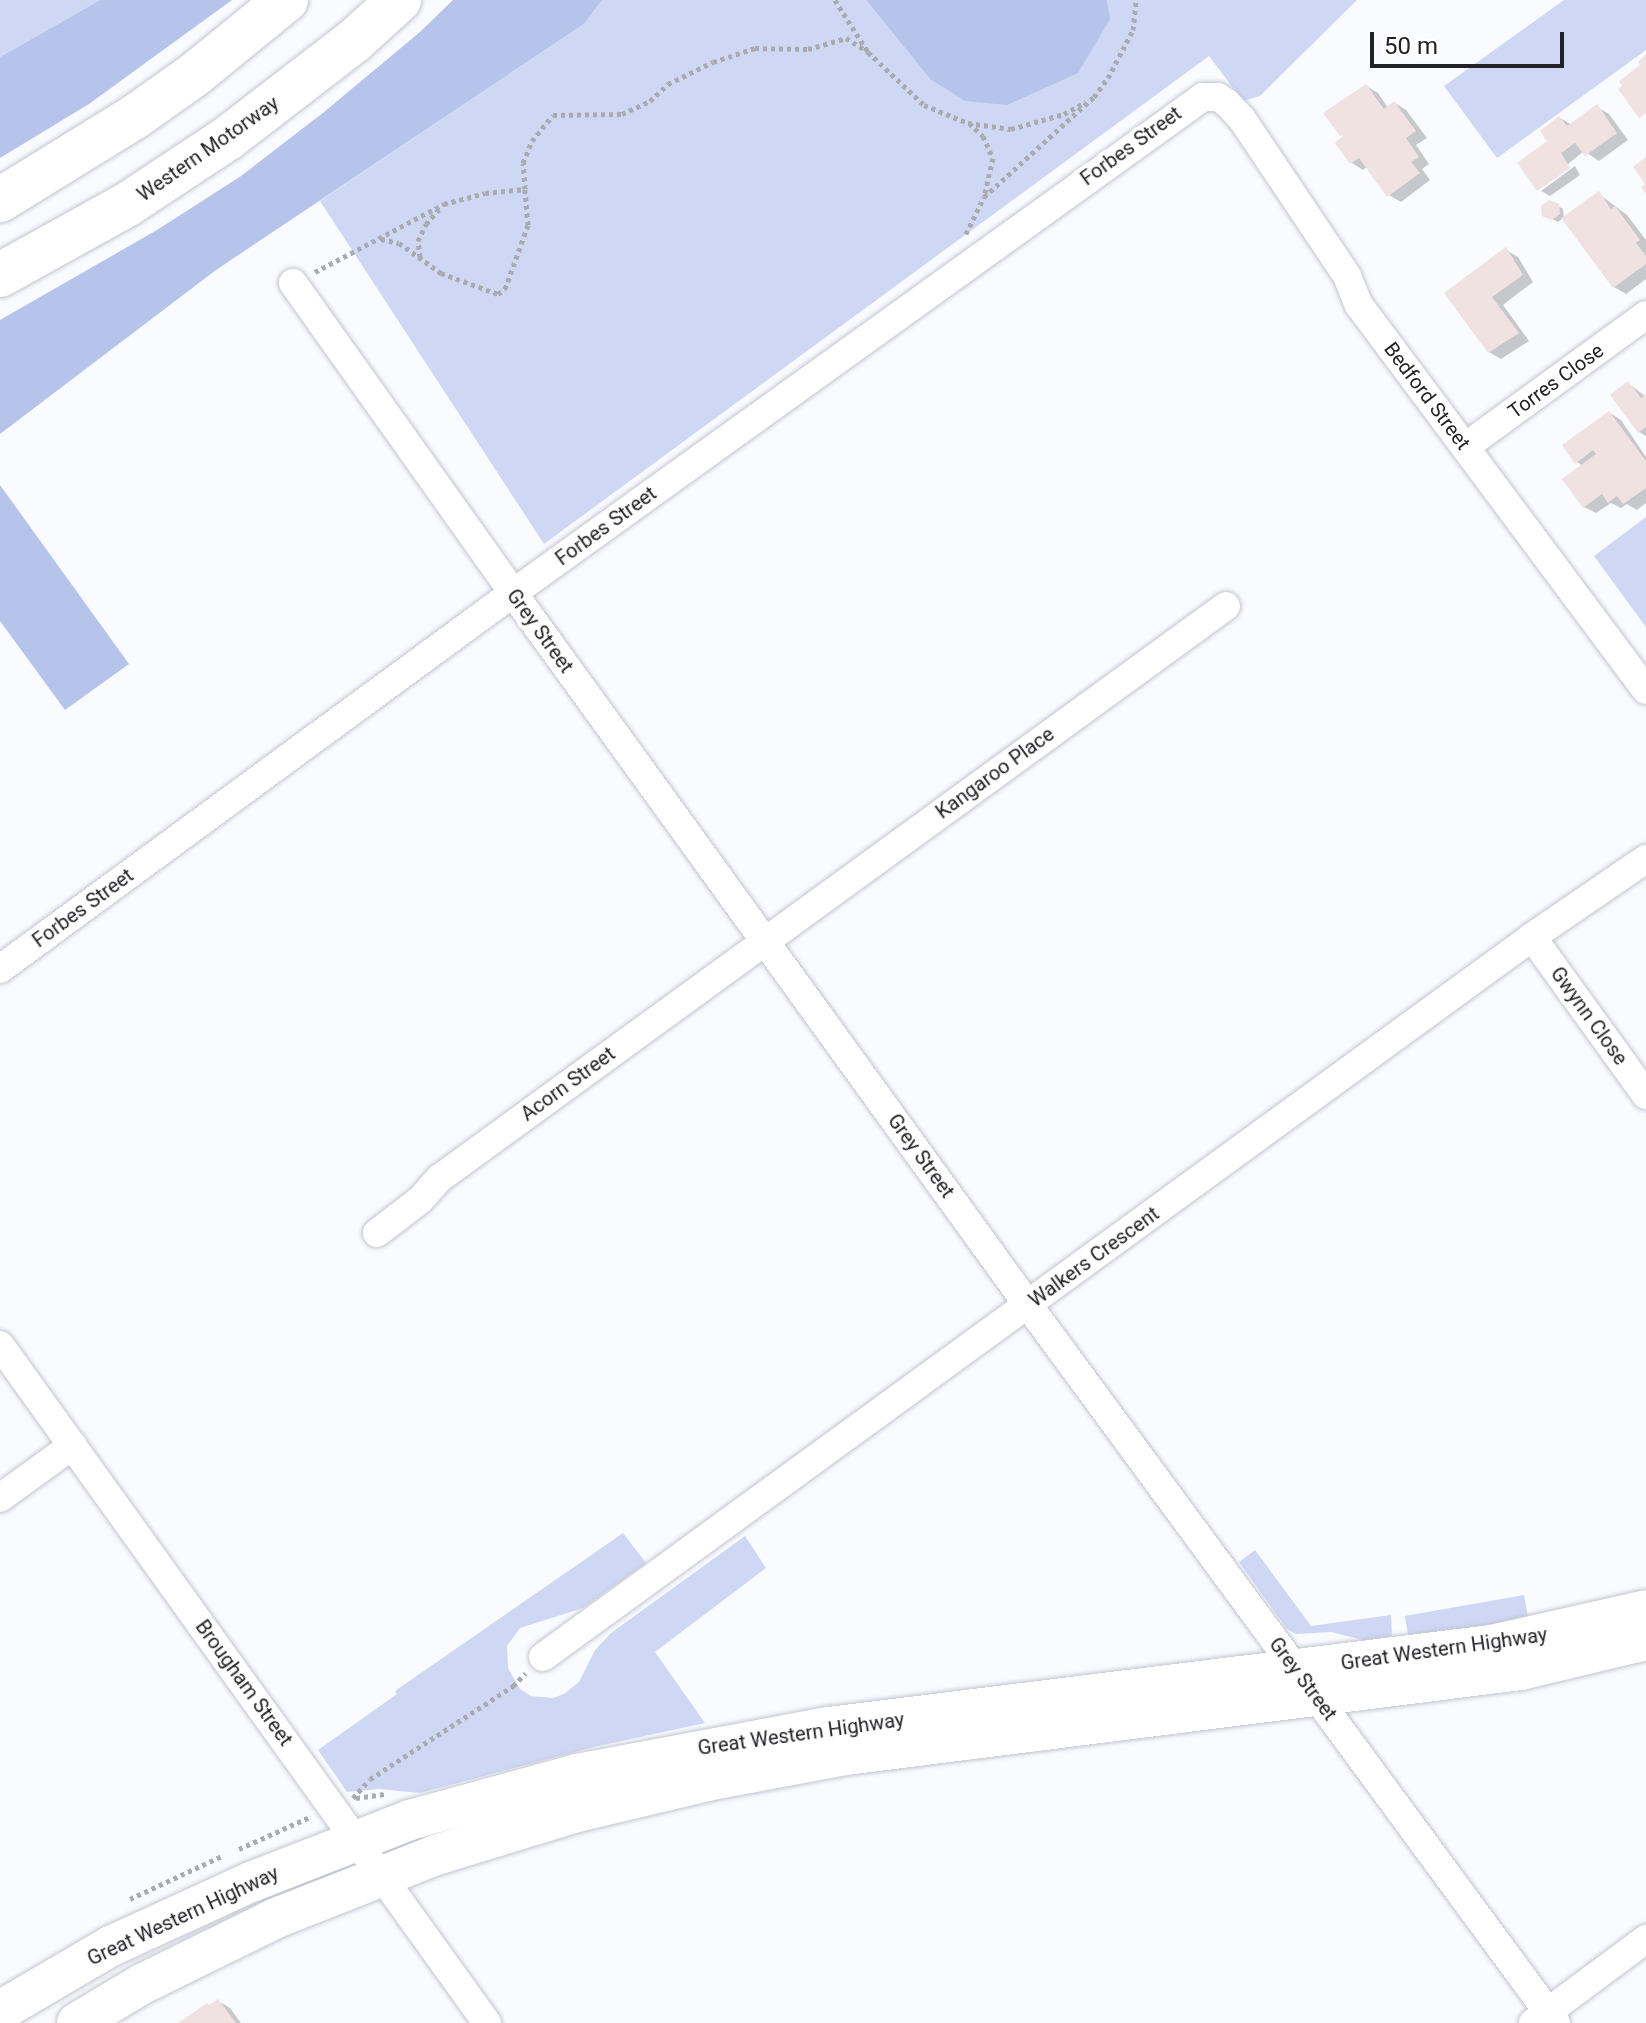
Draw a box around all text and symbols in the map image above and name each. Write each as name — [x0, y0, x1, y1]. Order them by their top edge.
scale bar — [1374, 16, 1568, 66]
text: 50 m — [1384, 32, 1438, 60]
street label: Western Motorway — [133, 91, 283, 207]
street label: Forbes Street — [1076, 101, 1186, 191]
street label: Bedford Street — [1379, 338, 1475, 454]
street label: Torres Close — [1504, 338, 1608, 424]
street label: Forbes Street — [551, 481, 661, 571]
street label: Grey Street — [502, 584, 578, 678]
street label: Kangaroo Place — [931, 722, 1059, 824]
street label: Forbes Street — [28, 863, 138, 953]
street label: Gwynn Close — [1545, 962, 1633, 1070]
street label: Acorn Street — [516, 1042, 620, 1126]
street label: Grey Street — [883, 1109, 959, 1203]
street label: Walkers Crescent — [1024, 1202, 1164, 1312]
street label: Brougham Street — [190, 1615, 298, 1751]
street label: Great Western Highway — [1339, 1623, 1549, 1675]
street label: Grey Street — [1264, 1633, 1342, 1725]
street label: Great Western Highway — [696, 1708, 906, 1760]
street label: Great Western Highway — [84, 1861, 282, 1971]

